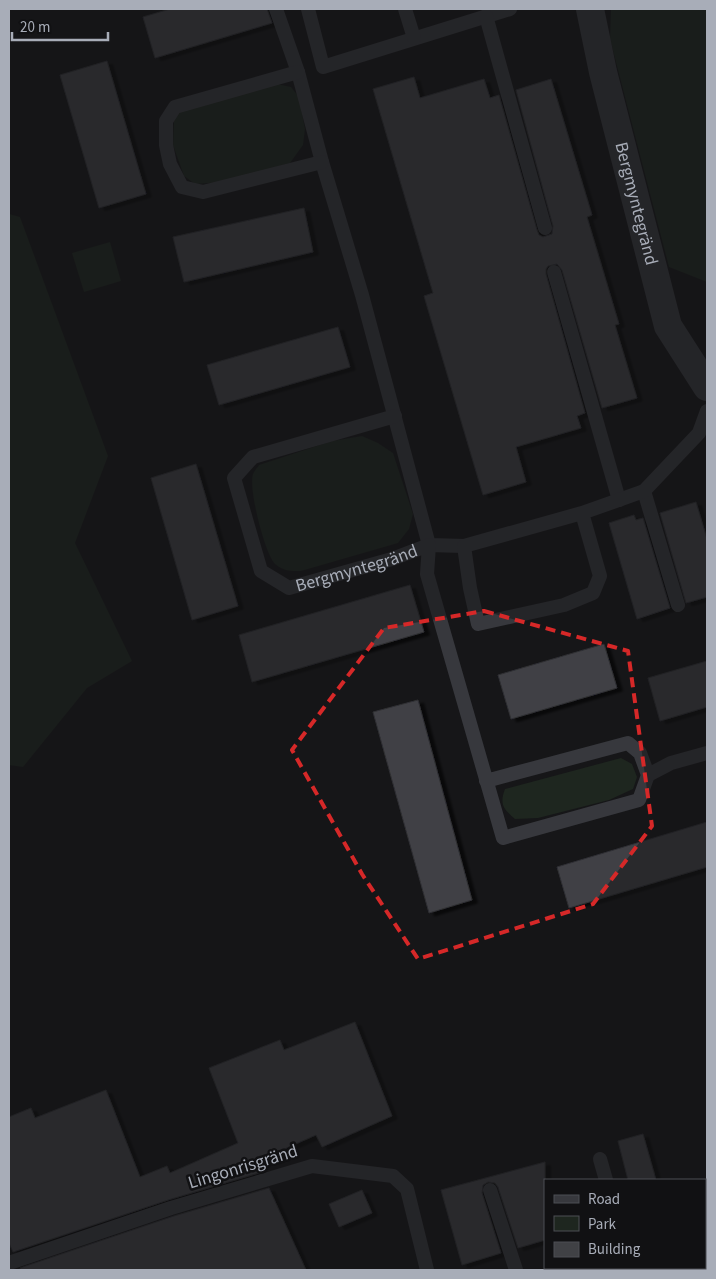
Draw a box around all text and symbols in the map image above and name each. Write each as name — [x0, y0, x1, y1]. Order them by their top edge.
scale bar — [12, 10, 109, 42]
text: 20 m — [20, 17, 50, 38]
street label: Bergmyntegränd — [609, 139, 664, 268]
street label: Bergmyntegränd — [292, 538, 421, 598]
street label: Lingonrisgränd — [185, 1138, 301, 1196]
legend — [544, 1179, 706, 1269]
text: Road — [588, 1189, 620, 1210]
text: Park — [588, 1214, 617, 1235]
text: Building — [588, 1239, 641, 1260]

